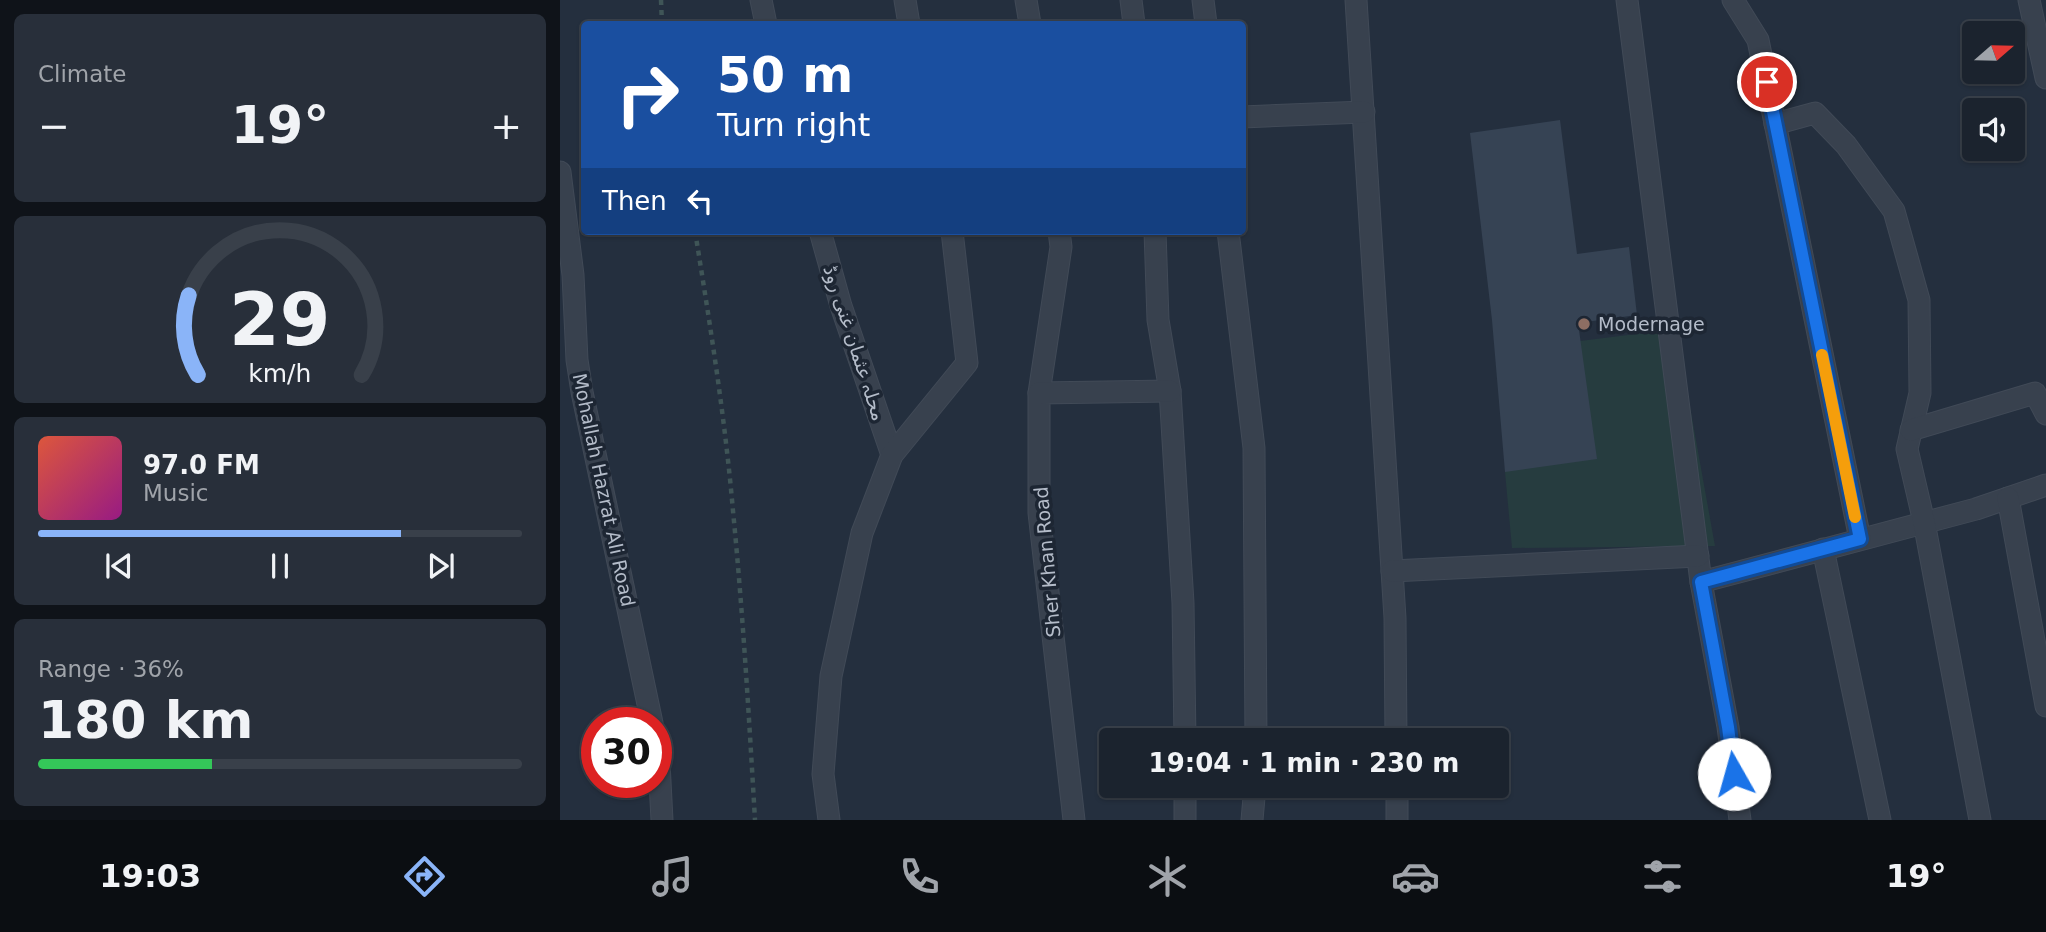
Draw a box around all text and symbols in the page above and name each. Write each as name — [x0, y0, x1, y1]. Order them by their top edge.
north arrow — [1962, 21, 2025, 84]
map controls — [1962, 21, 2025, 161]
text: 50 m — [717, 47, 853, 104]
icon: right — [602, 49, 693, 140]
pin — [1737, 52, 1797, 112]
text: Climate — [38, 61, 127, 87]
icon: arrive — [1748, 63, 1786, 101]
text: 19° — [231, 95, 329, 155]
button: sound — [1962, 98, 2025, 161]
text: − — [38, 104, 70, 148]
text: + — [490, 104, 522, 148]
text: Turn right — [717, 106, 870, 144]
icon: left — [681, 182, 719, 220]
text: Then — [602, 186, 667, 216]
street label: محلہ عثمان غنی روڈ — [819, 263, 891, 424]
text: 29 — [229, 278, 331, 363]
place label: Modernage — [1598, 313, 1705, 335]
marker: Modernage — [1576, 316, 1592, 332]
text: km/h — [248, 359, 312, 388]
street label: Mohallah Hazrat Ali Road — [568, 371, 640, 609]
text: 97.0 FM — [143, 450, 260, 480]
text: Music — [143, 480, 208, 506]
street label: Sher Khan Road — [1029, 486, 1065, 638]
icon: previous — [100, 547, 138, 585]
icon: pause — [261, 547, 299, 585]
icon: next — [422, 547, 460, 585]
text: Range · 36% — [38, 656, 184, 682]
text: 180 km — [38, 690, 253, 750]
speed limit sign: 30 — [581, 707, 672, 798]
position arrow — [1697, 737, 1771, 811]
text: 19:04 · 1 min · 230 m — [1149, 748, 1459, 778]
icon: directions — [400, 852, 449, 901]
icon: music — [648, 852, 697, 901]
icon: phone — [895, 852, 944, 901]
icon: climate — [1143, 852, 1192, 901]
icon: car — [1391, 852, 1440, 901]
icon: filters — [1638, 852, 1687, 901]
text: 19:03 — [99, 857, 201, 895]
text: 19° — [1886, 857, 1947, 895]

